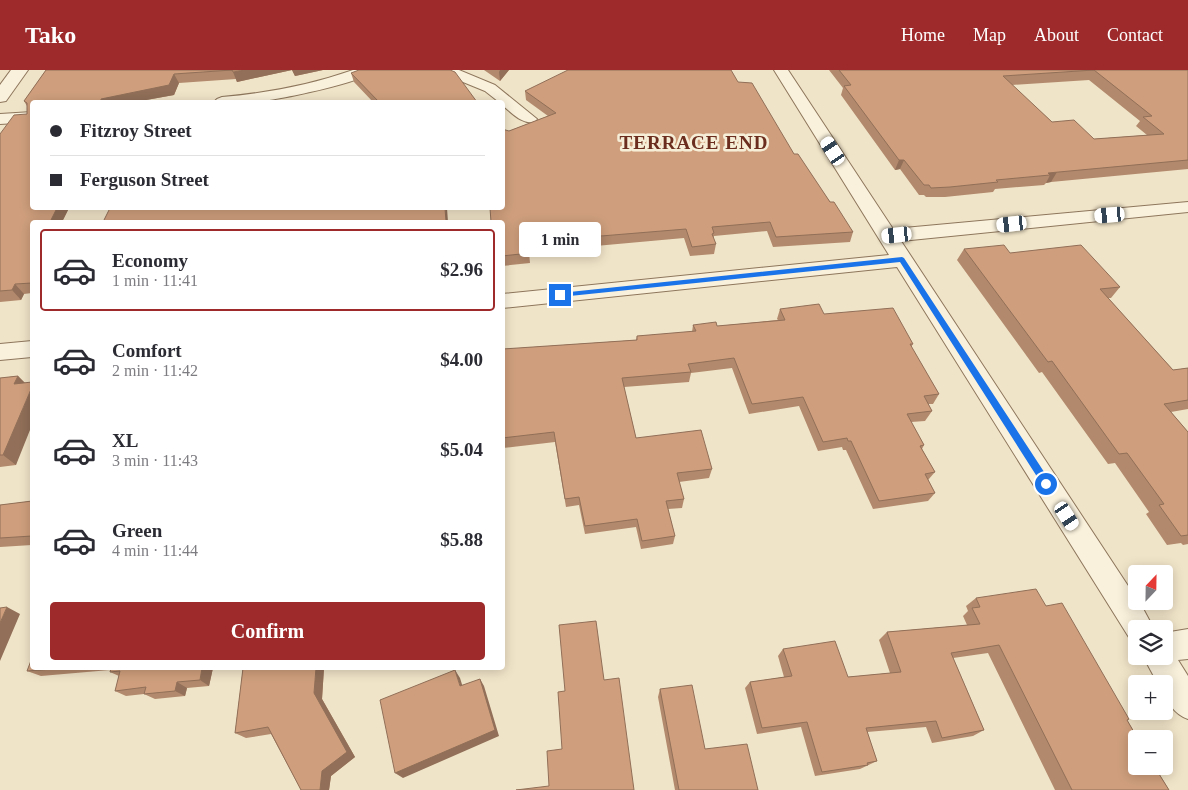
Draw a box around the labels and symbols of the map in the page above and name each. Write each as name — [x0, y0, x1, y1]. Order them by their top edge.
district label: TERRACE END — [620, 132, 768, 153]
car — [818, 134, 847, 168]
car — [1094, 206, 1125, 224]
car — [996, 215, 1027, 233]
callout: 1 min — [519, 222, 601, 258]
car — [881, 226, 912, 244]
route end — [549, 284, 571, 306]
route start — [1035, 473, 1057, 495]
car — [1052, 499, 1081, 533]
north arrow — [1128, 565, 1172, 610]

